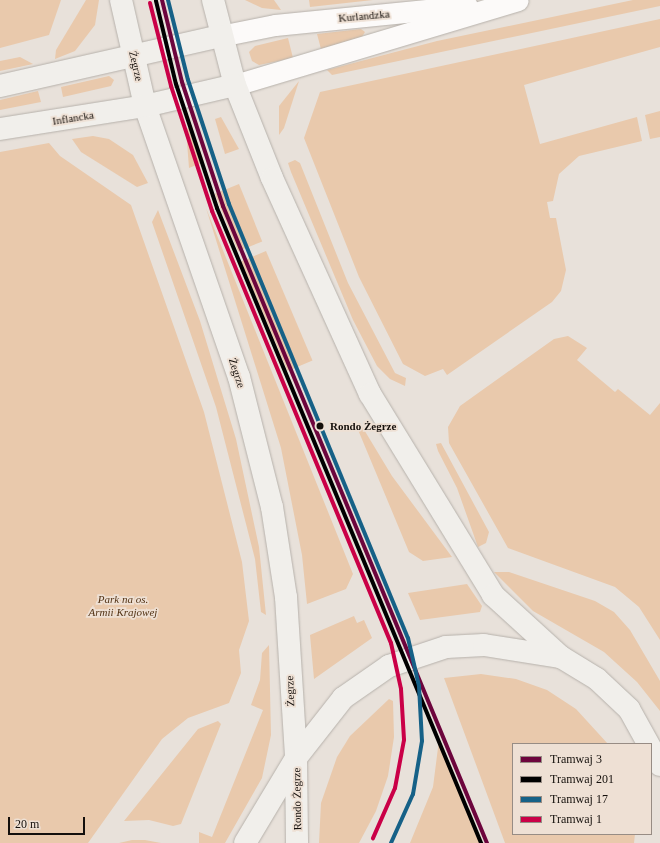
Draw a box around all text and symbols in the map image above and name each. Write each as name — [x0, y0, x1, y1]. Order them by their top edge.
street label: Kurlandzka — [338, 7, 390, 25]
street label: Żegrze — [126, 50, 146, 82]
street label: Inflancka — [51, 108, 95, 128]
street label: Żegrze — [226, 356, 248, 390]
marker: Rondo Żegrze — [313, 419, 327, 433]
place label: Rondo Żegrze — [330, 419, 396, 433]
park label: Park na os. Armii Krajowej — [89, 593, 157, 619]
street label: Żegrze — [283, 676, 297, 706]
legend — [512, 743, 652, 835]
text: Tramwaj 3 — [550, 752, 602, 766]
street label: Rondo Żegrze — [290, 768, 304, 830]
text: Tramwaj 201 — [550, 772, 614, 786]
text: Tramwaj 17 — [550, 792, 608, 806]
scale bar — [10, 809, 87, 835]
text: Tramwaj 1 — [550, 812, 602, 826]
text: 20 m — [15, 817, 39, 831]

